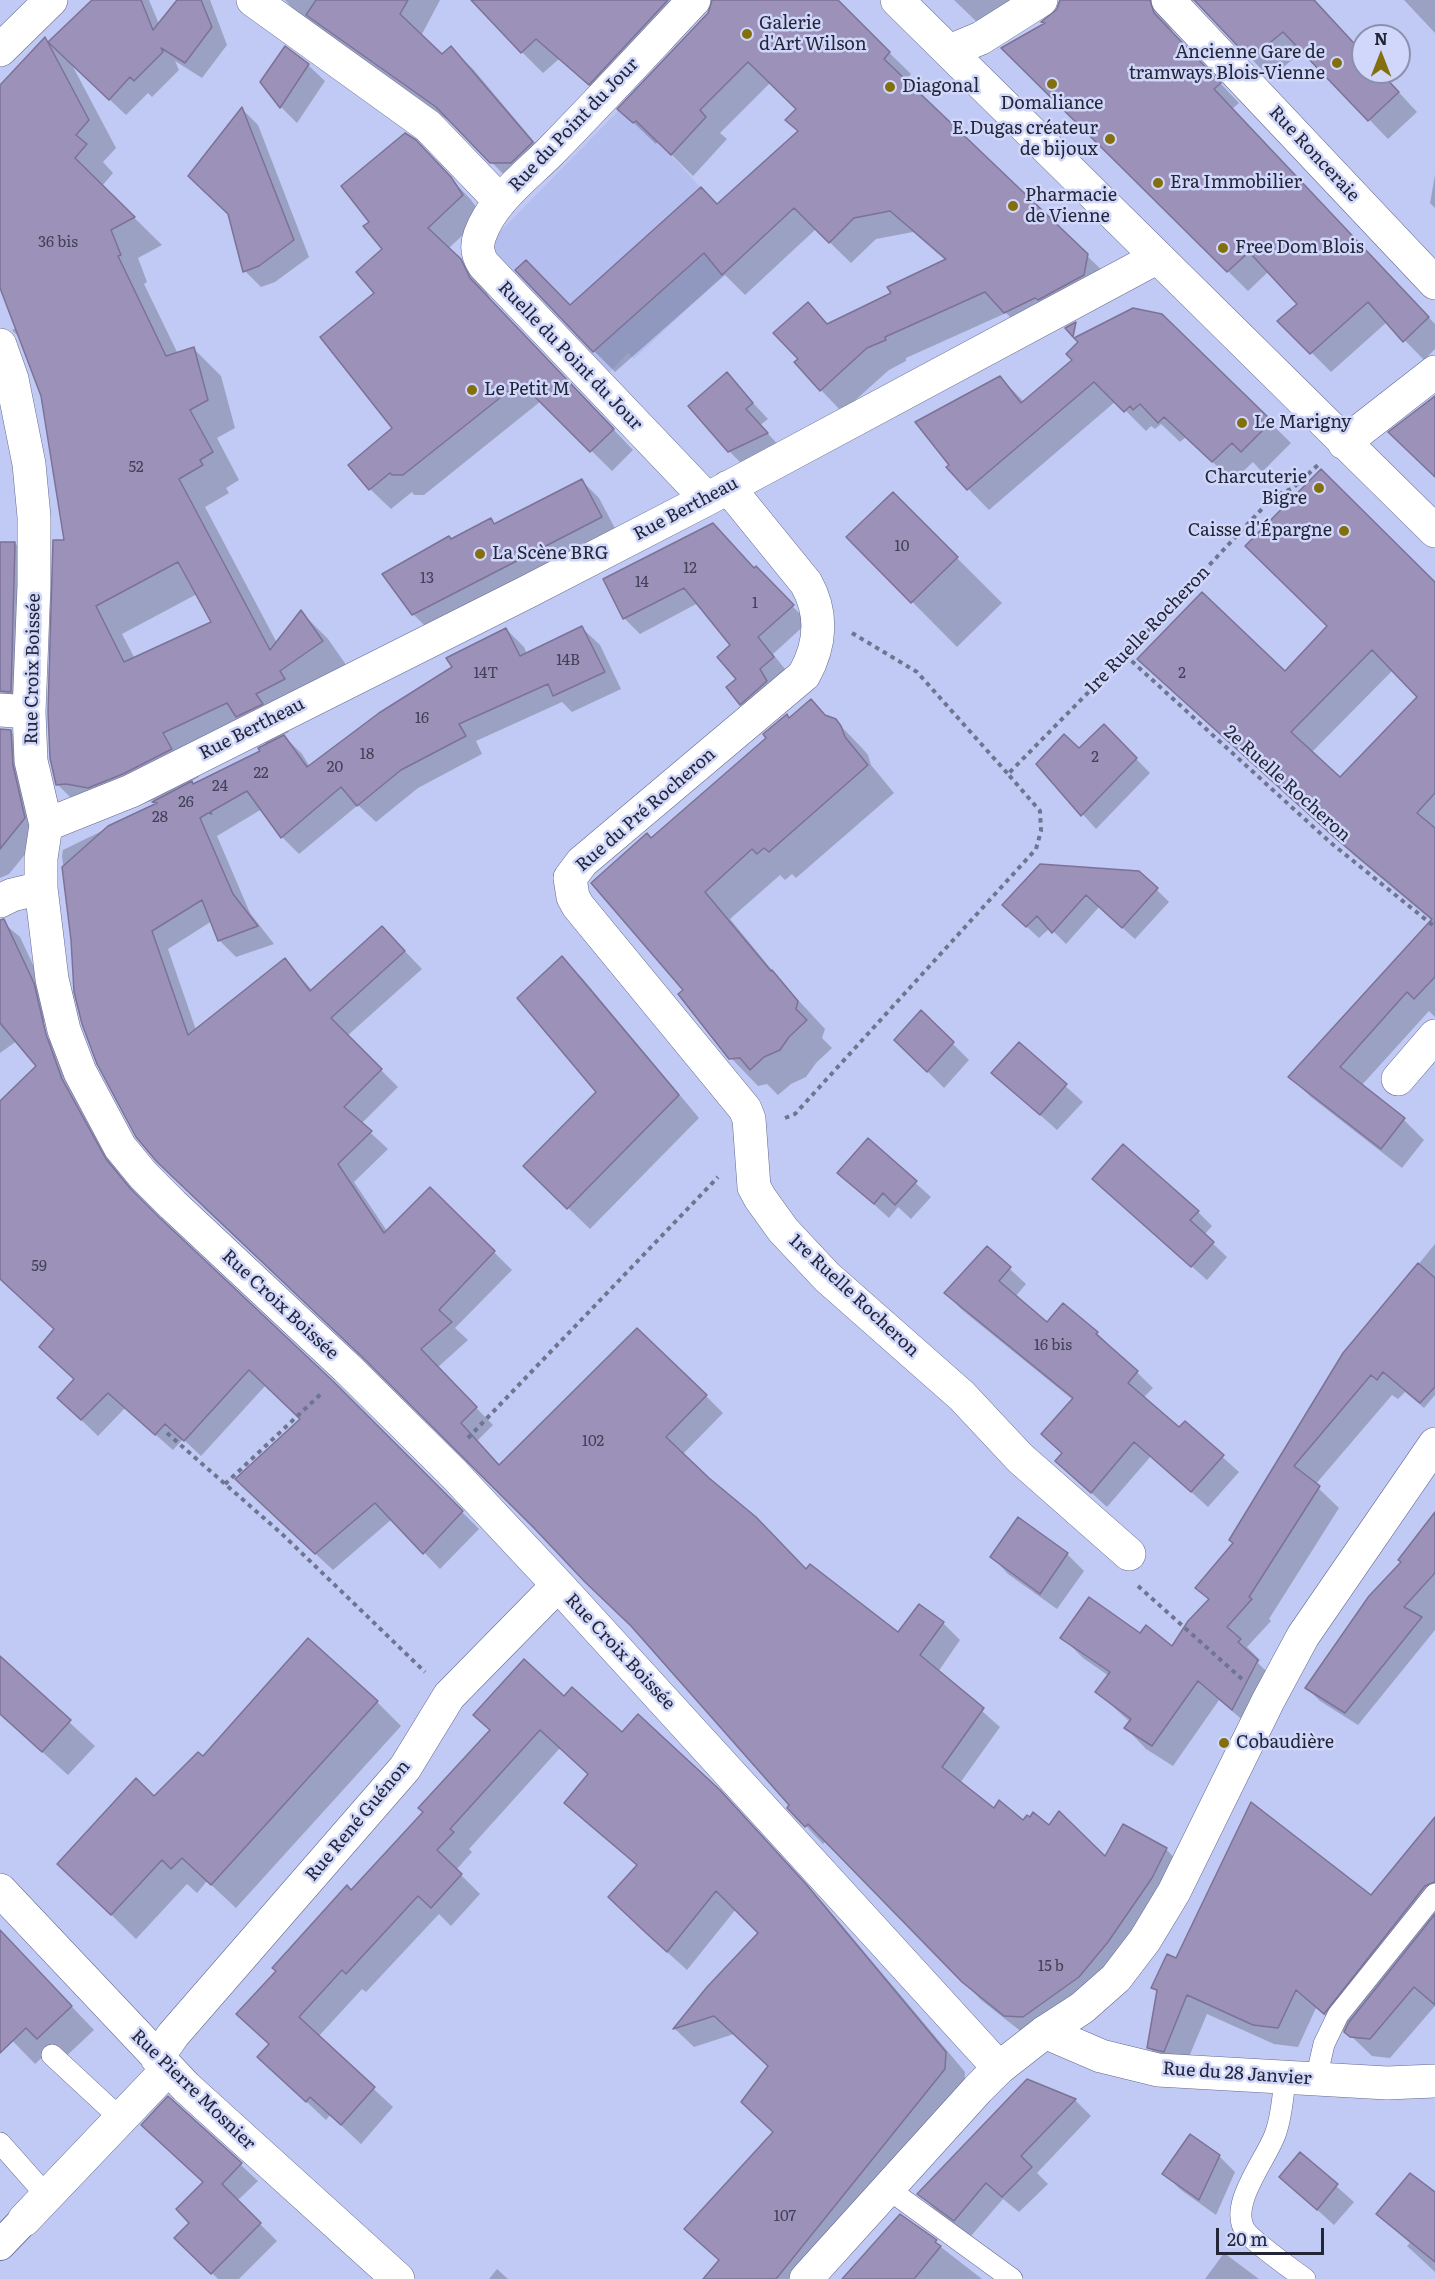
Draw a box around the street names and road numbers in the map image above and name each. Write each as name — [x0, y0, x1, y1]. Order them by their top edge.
street label: Rue du Point du Jour — [505, 54, 643, 196]
street label: Rue Ronceraie — [1264, 102, 1364, 206]
street label: Ruelle du Point du Jour — [493, 277, 647, 435]
street label: Rue Bertheau — [630, 472, 742, 546]
street label: 1re Ruelle Rocheron — [1081, 561, 1215, 699]
street label: Rue Croix Boissée — [21, 593, 45, 745]
street label: Rue Bertheau — [196, 693, 308, 765]
street label: 2e Ruelle Rocheron — [1219, 721, 1355, 847]
street label: Rue du Pré Rocheron — [572, 743, 720, 877]
street label: 1re Ruelle Rocheron — [785, 1230, 923, 1362]
street label: Rue Croix Boissée — [217, 1246, 343, 1364]
street label: Rue Croix Boissée — [561, 1589, 679, 1715]
street label: Rue René Guénon — [301, 1756, 415, 1886]
street label: Rue Pierre Mosnier — [126, 2025, 260, 2155]
street label: Rue du 28 Janvier — [1162, 2058, 1312, 2090]

